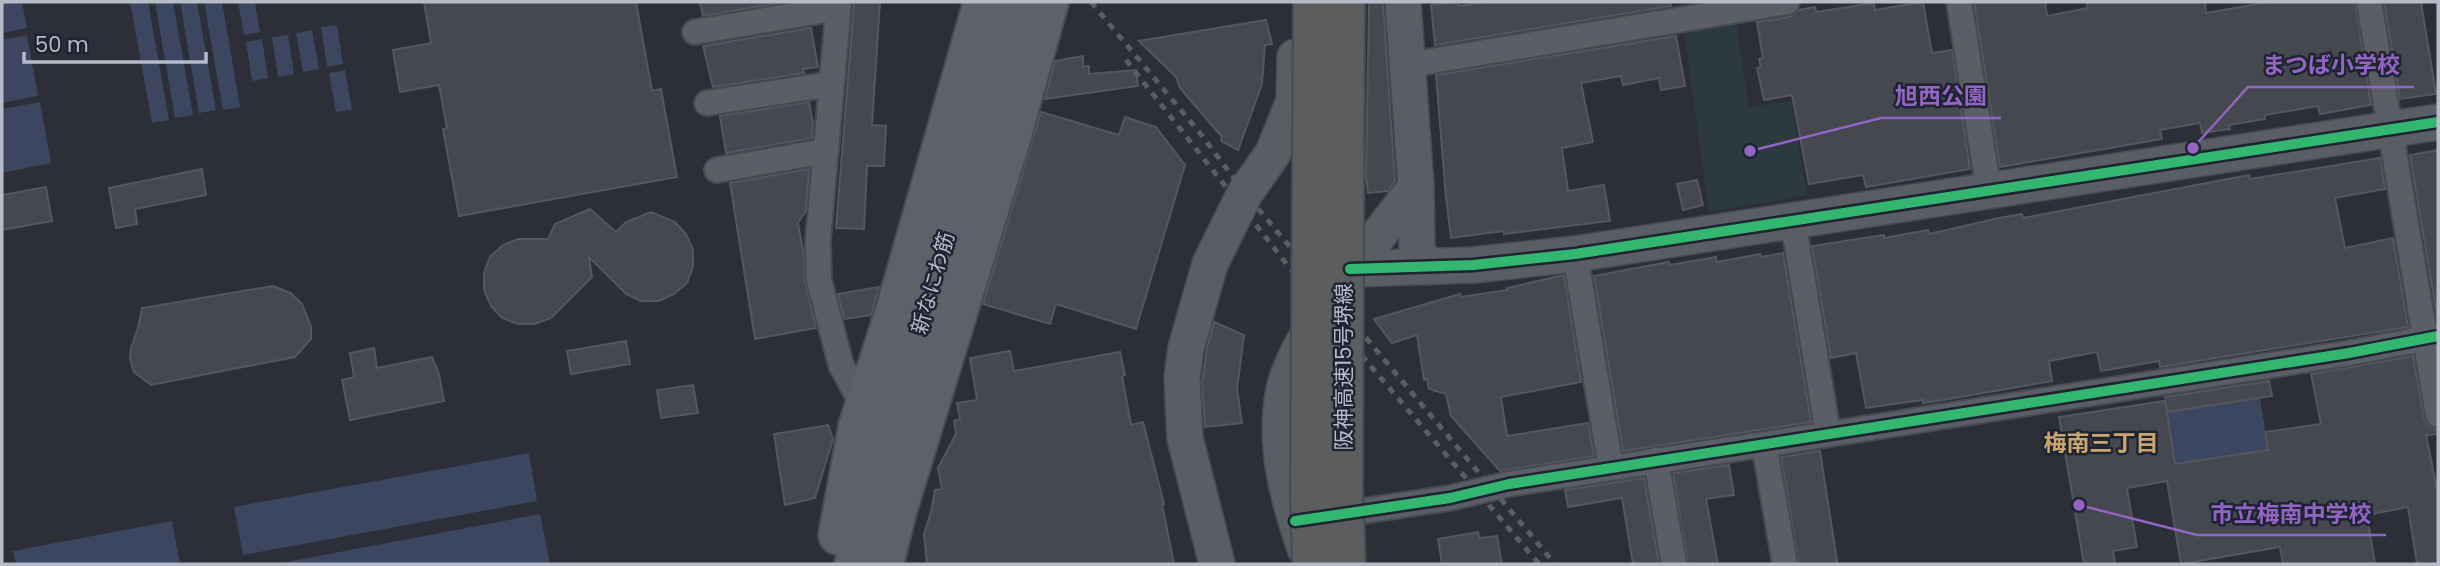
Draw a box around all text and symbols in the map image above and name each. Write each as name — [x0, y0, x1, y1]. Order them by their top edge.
scale bar — [24, 21, 206, 65]
text: 50 m — [35, 30, 89, 59]
callout: まつば小学校 — [2248, 43, 2414, 87]
text: まつば小学校 — [2262, 49, 2400, 81]
callout: 旭西公園 — [1881, 74, 2001, 118]
text: 旭西公園 — [1895, 80, 1987, 112]
street label: 新なにわ筋 — [904, 228, 961, 337]
street label: 阪神高速15号堺線 — [1329, 284, 1358, 450]
district label: 梅南三丁目 — [2044, 427, 2159, 459]
callout: 市立梅南中学校 — [2197, 491, 2386, 535]
text: 市立梅南中学校 — [2211, 498, 2372, 530]

